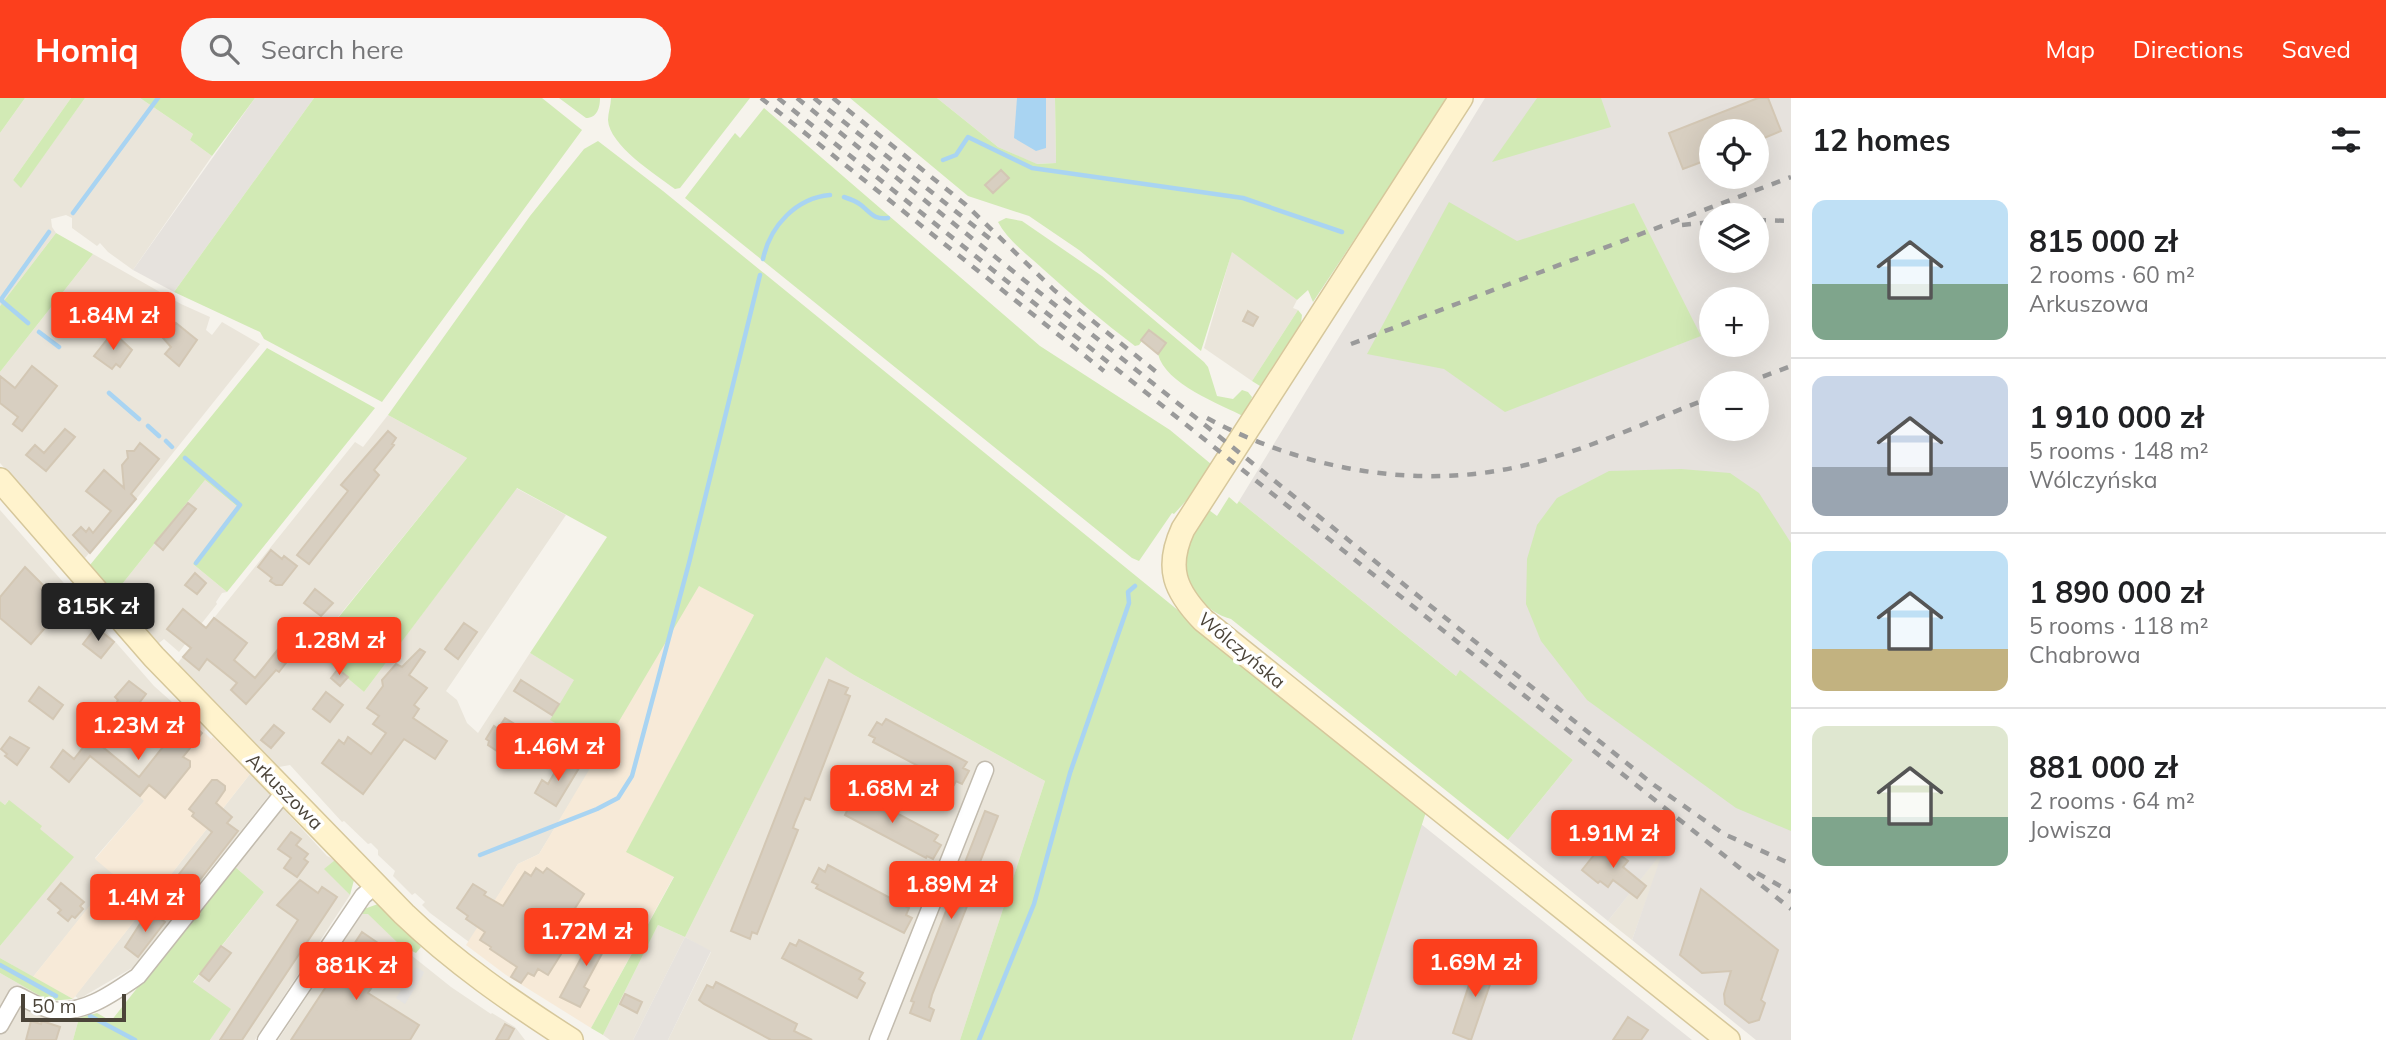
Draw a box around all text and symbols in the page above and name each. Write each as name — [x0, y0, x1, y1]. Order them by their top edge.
search box — [181, 18, 671, 81]
text: Homiq — [35, 29, 139, 70]
icon: search — [205, 30, 243, 68]
text: Search here — [261, 33, 404, 66]
text: Map — [2045, 34, 2095, 64]
text: Directions — [2133, 34, 2244, 64]
text: Saved — [2282, 34, 2351, 64]
map controls — [1699, 119, 1769, 441]
button: locate — [1699, 119, 1769, 189]
text: 12 homes — [1812, 121, 1951, 159]
icon: filters — [2327, 121, 2365, 159]
button: layers — [1699, 203, 1769, 273]
text: 815 000 zł — [2029, 222, 2177, 260]
icon: home — [1868, 228, 1952, 312]
text: 2 rooms · 60 m² — [2029, 260, 2195, 289]
button: + — [1699, 287, 1769, 357]
text: Arkuszowa — [2029, 289, 2149, 318]
pin: 1.84M zł — [41, 292, 185, 352]
text: 1.84M zł — [67, 300, 159, 329]
button: − — [1699, 371, 1769, 441]
text: 1 910 000 zł — [2029, 398, 2203, 436]
icon: home — [1868, 404, 1952, 488]
text: 5 rooms · 148 m² — [2029, 436, 2209, 465]
text: Wólczyńska — [2029, 465, 2158, 494]
text: 1 890 000 zł — [2029, 573, 2203, 611]
icon: home — [1868, 579, 1952, 663]
pin: 815K zł — [33, 584, 163, 643]
text: 815K zł — [57, 591, 139, 620]
street label: Wólczyńska — [1194, 607, 1290, 693]
text: 5 rooms · 118 m² — [2029, 611, 2209, 640]
pin: 1.28M zł — [267, 618, 411, 677]
text: 1.28M zł — [293, 625, 385, 654]
text: Chabrowa — [2029, 640, 2141, 669]
pin: 1.23M zł — [66, 702, 210, 762]
text: 1.23M zł — [92, 710, 184, 739]
pin: 1.46M zł — [486, 724, 630, 783]
text: 1.46M zł — [512, 731, 604, 760]
street label: Arkuszowa — [241, 747, 329, 835]
text: 881 000 zł — [2029, 748, 2177, 786]
icon: home — [1868, 754, 1952, 838]
pin: 1.68M zł — [820, 766, 964, 825]
text: 1.68M zł — [846, 773, 938, 802]
text: 2 rooms · 64 m² — [2029, 786, 2195, 815]
pin: 1.91M zł — [1541, 810, 1685, 870]
text: Jowisza — [2029, 815, 2112, 844]
text: 1.91M zł — [1567, 818, 1659, 847]
pin: 1.89M zł — [879, 862, 1023, 921]
text: 1.89M zł — [905, 869, 997, 898]
pin: 1.4M zł — [80, 874, 210, 934]
text: 1.4M zł — [106, 882, 184, 911]
pin: 1.72M zł — [514, 908, 658, 968]
text: 1.72M zł — [540, 916, 632, 945]
pin: 1.69M zł — [1403, 940, 1547, 999]
pin: 881K zł — [291, 942, 421, 1002]
text: 1.69M zł — [1429, 947, 1521, 976]
text: 881K zł — [315, 950, 397, 979]
scale bar — [21, 991, 126, 1023]
text: 50 m — [32, 994, 76, 1018]

